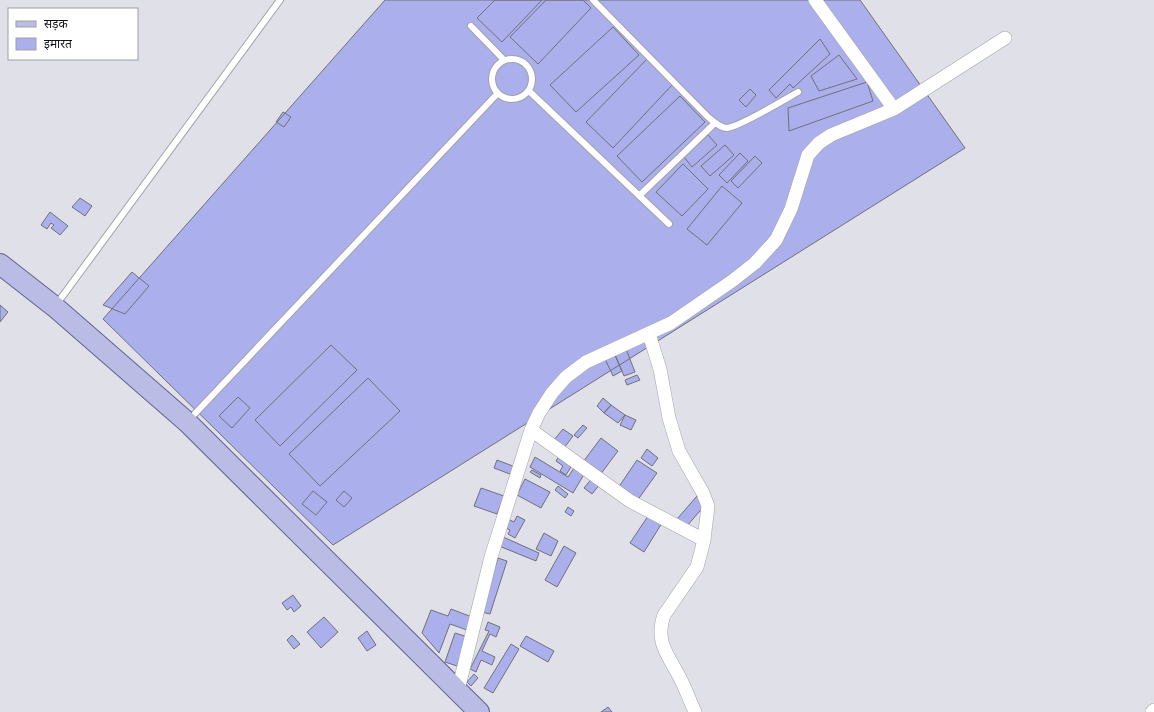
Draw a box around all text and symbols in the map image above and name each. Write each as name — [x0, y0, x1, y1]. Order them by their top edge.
legend — [8, 8, 138, 60]
text: सड़क — [44, 15, 69, 31]
text: इमारत — [44, 35, 73, 51]

